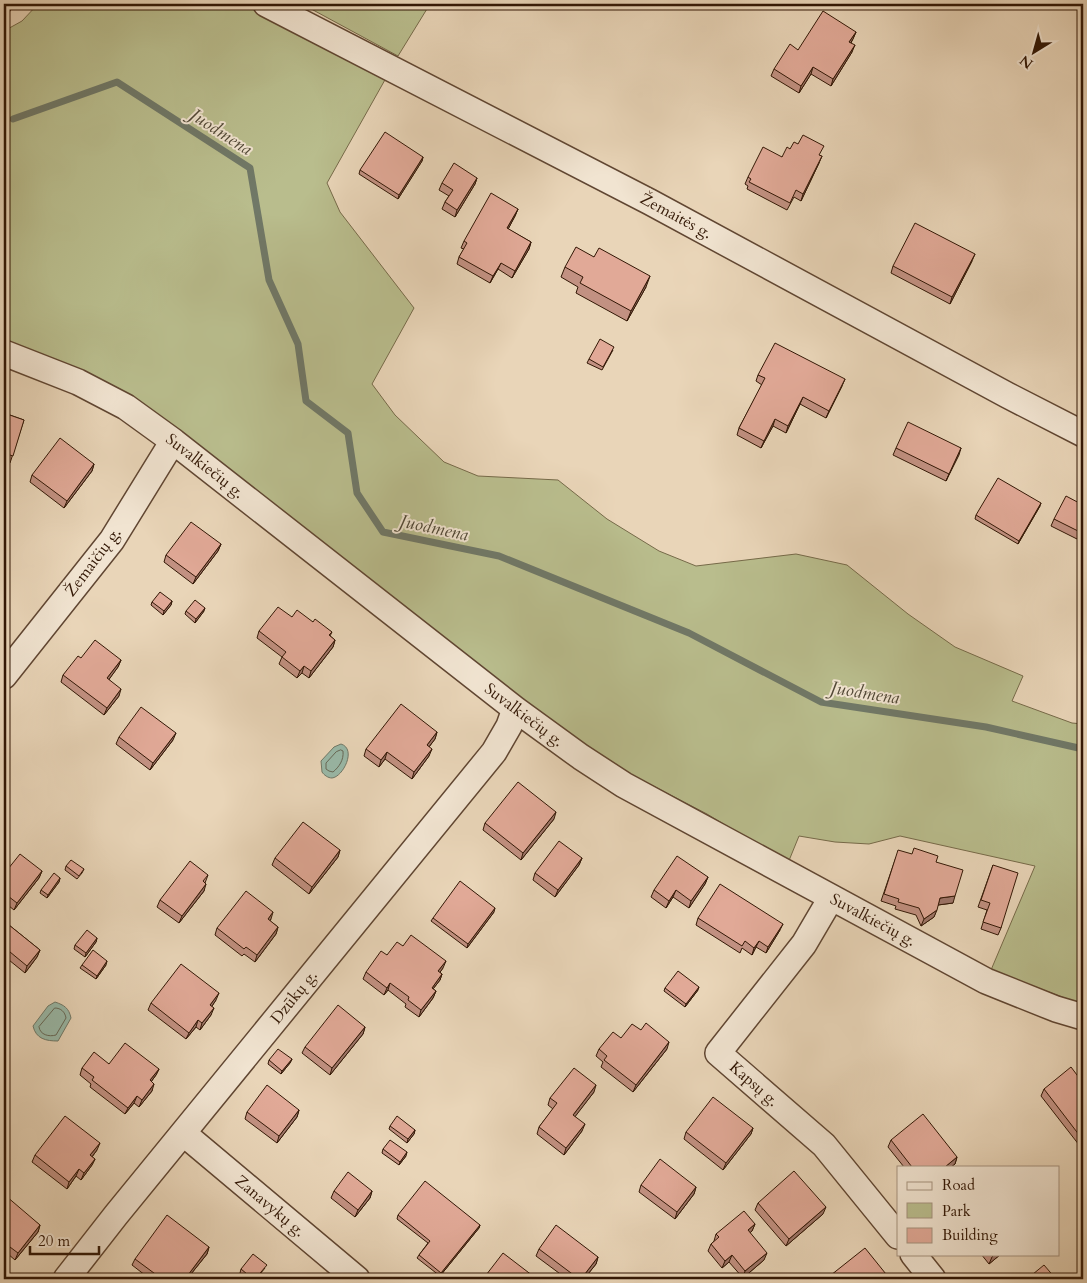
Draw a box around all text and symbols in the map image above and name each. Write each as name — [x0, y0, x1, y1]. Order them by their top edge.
north arrow — [1010, 28, 1060, 78]
text: N — [1016, 51, 1037, 73]
water label: Juodmena — [182, 100, 257, 161]
street label: Žemaitės g. — [636, 188, 716, 244]
street label: Suvalkiečių g. — [161, 428, 249, 504]
water label: Juodmena — [393, 508, 471, 547]
street label: Žemaičių g. — [60, 523, 126, 601]
water label: Juodmena — [825, 675, 901, 711]
street label: Suvalkiečių g. — [480, 678, 568, 752]
street label: Suvalkiečių g. — [826, 888, 920, 952]
street label: Dzūkų g. — [265, 965, 323, 1029]
street label: Kapsų g. — [725, 1056, 783, 1112]
legend — [897, 1166, 1060, 1256]
street label: Zanavykų g. — [230, 1170, 310, 1242]
text: Road — [942, 1175, 975, 1195]
text: Park — [942, 1201, 971, 1221]
scale bar — [30, 1223, 99, 1255]
text: Building — [942, 1225, 998, 1245]
text: 20 m — [38, 1231, 70, 1251]

